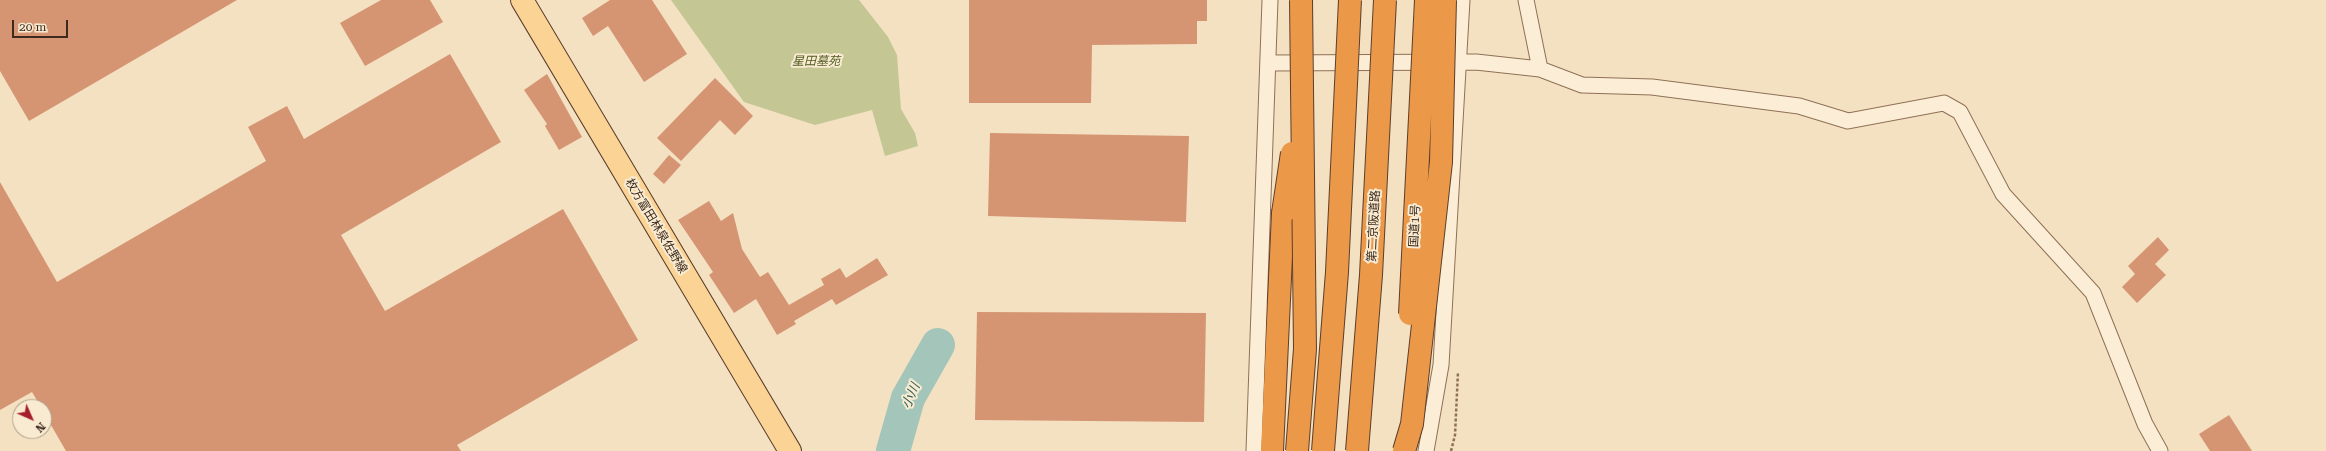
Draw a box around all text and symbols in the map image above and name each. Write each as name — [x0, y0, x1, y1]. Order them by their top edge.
scale bar — [14, 12, 70, 38]
text: 20 m — [19, 20, 46, 34]
park label: 星田墓苑 — [792, 54, 840, 68]
street label: 枚方富田林泉佐野線 — [622, 176, 690, 276]
street label: 第二京阪道路 — [1365, 190, 1383, 262]
street label: 国道1号 — [1407, 204, 1423, 248]
water label: 小川 — [899, 381, 923, 411]
north arrow — [12, 399, 52, 439]
text: N — [33, 420, 48, 435]

